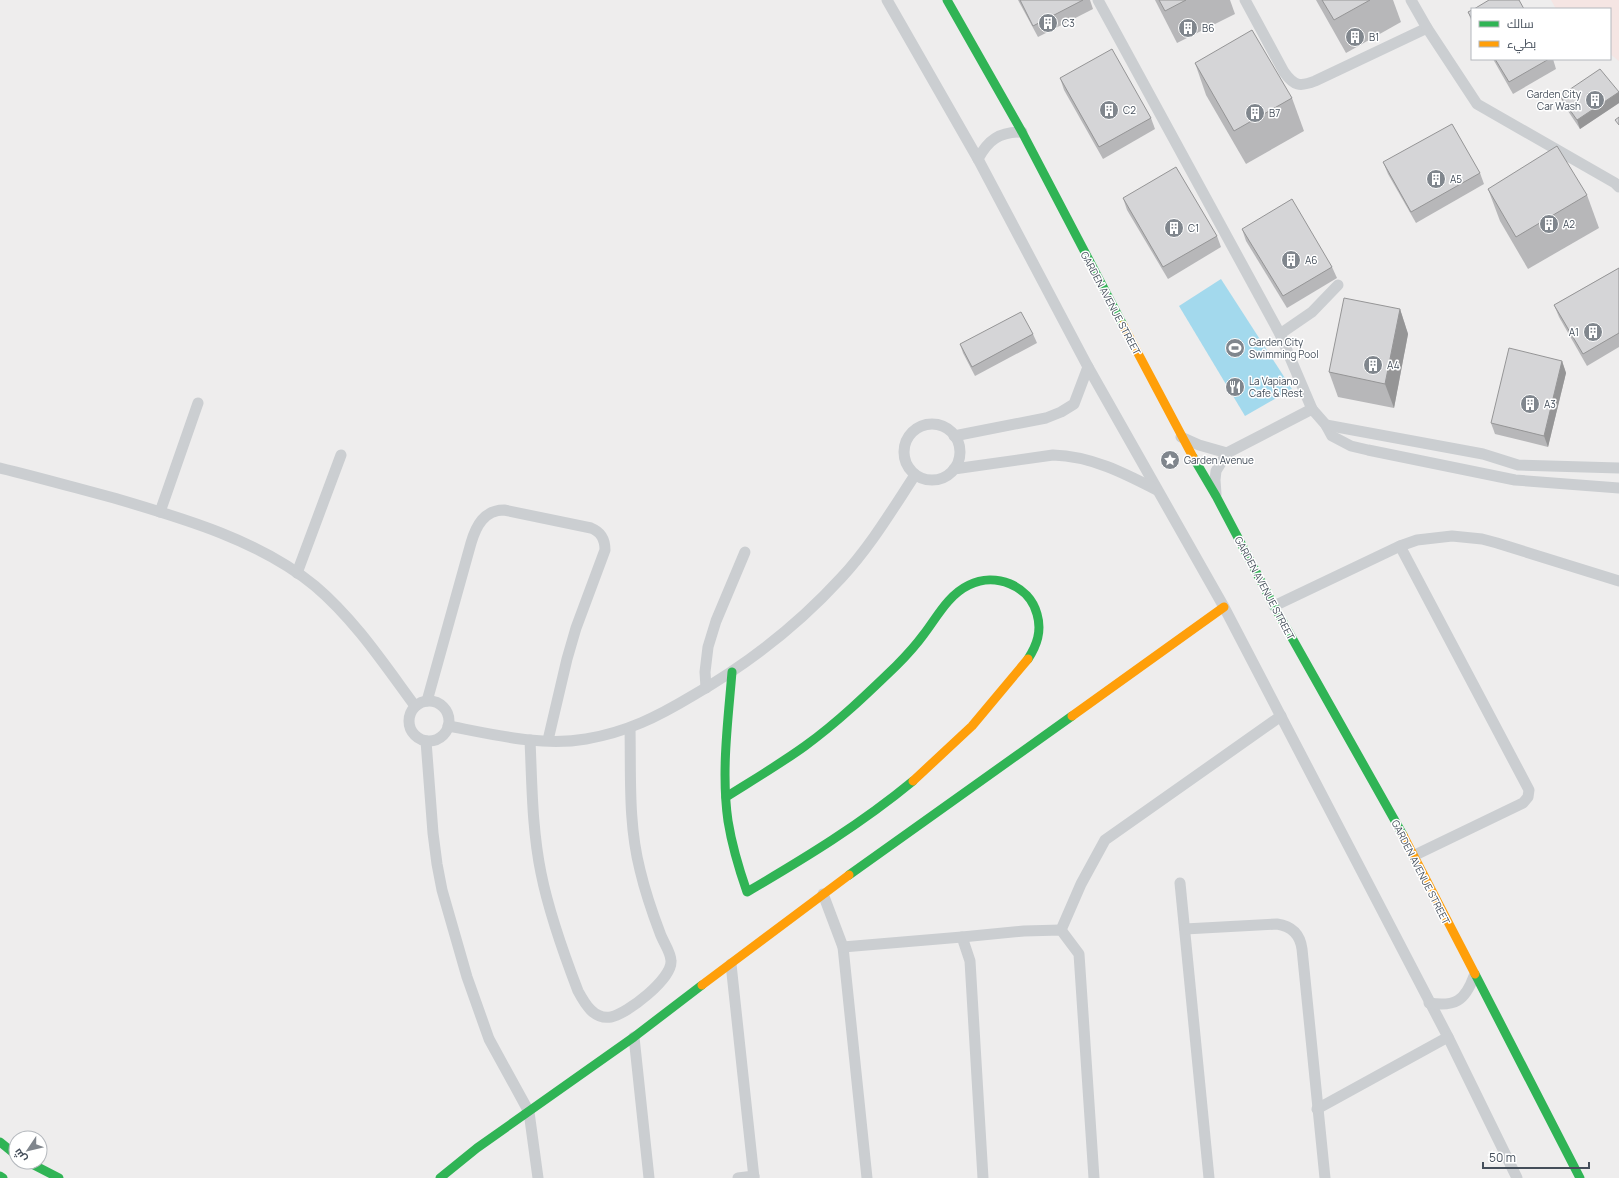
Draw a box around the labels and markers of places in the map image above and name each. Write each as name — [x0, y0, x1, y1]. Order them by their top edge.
building icon: C3 — [1037, 12, 1059, 34]
place label: C3 — [1062, 16, 1075, 30]
building icon: B6 — [1177, 17, 1199, 39]
place label: B6 — [1202, 21, 1214, 35]
building icon: B1 — [1344, 26, 1366, 48]
place label: B1 — [1369, 30, 1379, 44]
place label: Garden City Car Wash — [1527, 87, 1582, 113]
building icon: Garden City Car Wash — [1584, 89, 1606, 111]
building icon: C2 — [1098, 99, 1120, 121]
building icon: B7 — [1244, 102, 1266, 124]
place label: C2 — [1123, 103, 1136, 117]
place label: B7 — [1269, 106, 1280, 120]
building icon: A5 — [1425, 168, 1447, 190]
place label: A5 — [1450, 172, 1462, 186]
building icon: A2 — [1538, 213, 1560, 235]
building icon: C1 — [1163, 217, 1185, 239]
place label: A2 — [1563, 217, 1575, 231]
place label: C1 — [1188, 221, 1199, 235]
building icon: A6 — [1280, 249, 1302, 271]
place label: A6 — [1305, 253, 1318, 267]
building icon: A1 — [1582, 321, 1604, 343]
place label: A1 — [1569, 325, 1579, 339]
place label: Garden City Swimming Pool — [1249, 335, 1319, 361]
sports icon: Garden City Swimming Pool — [1224, 337, 1246, 359]
building icon: A4 — [1362, 354, 1384, 376]
place label: A4 — [1387, 358, 1400, 372]
place label: La Vapiano Cafe & Rest — [1249, 374, 1303, 400]
restaurant icon: La Vapiano Cafe & Rest — [1224, 376, 1246, 398]
building icon: A3 — [1519, 393, 1541, 415]
place label: A3 — [1544, 397, 1556, 411]
place icon: Garden Avenue — [1159, 449, 1181, 471]
place label: Garden Avenue — [1184, 453, 1254, 467]

